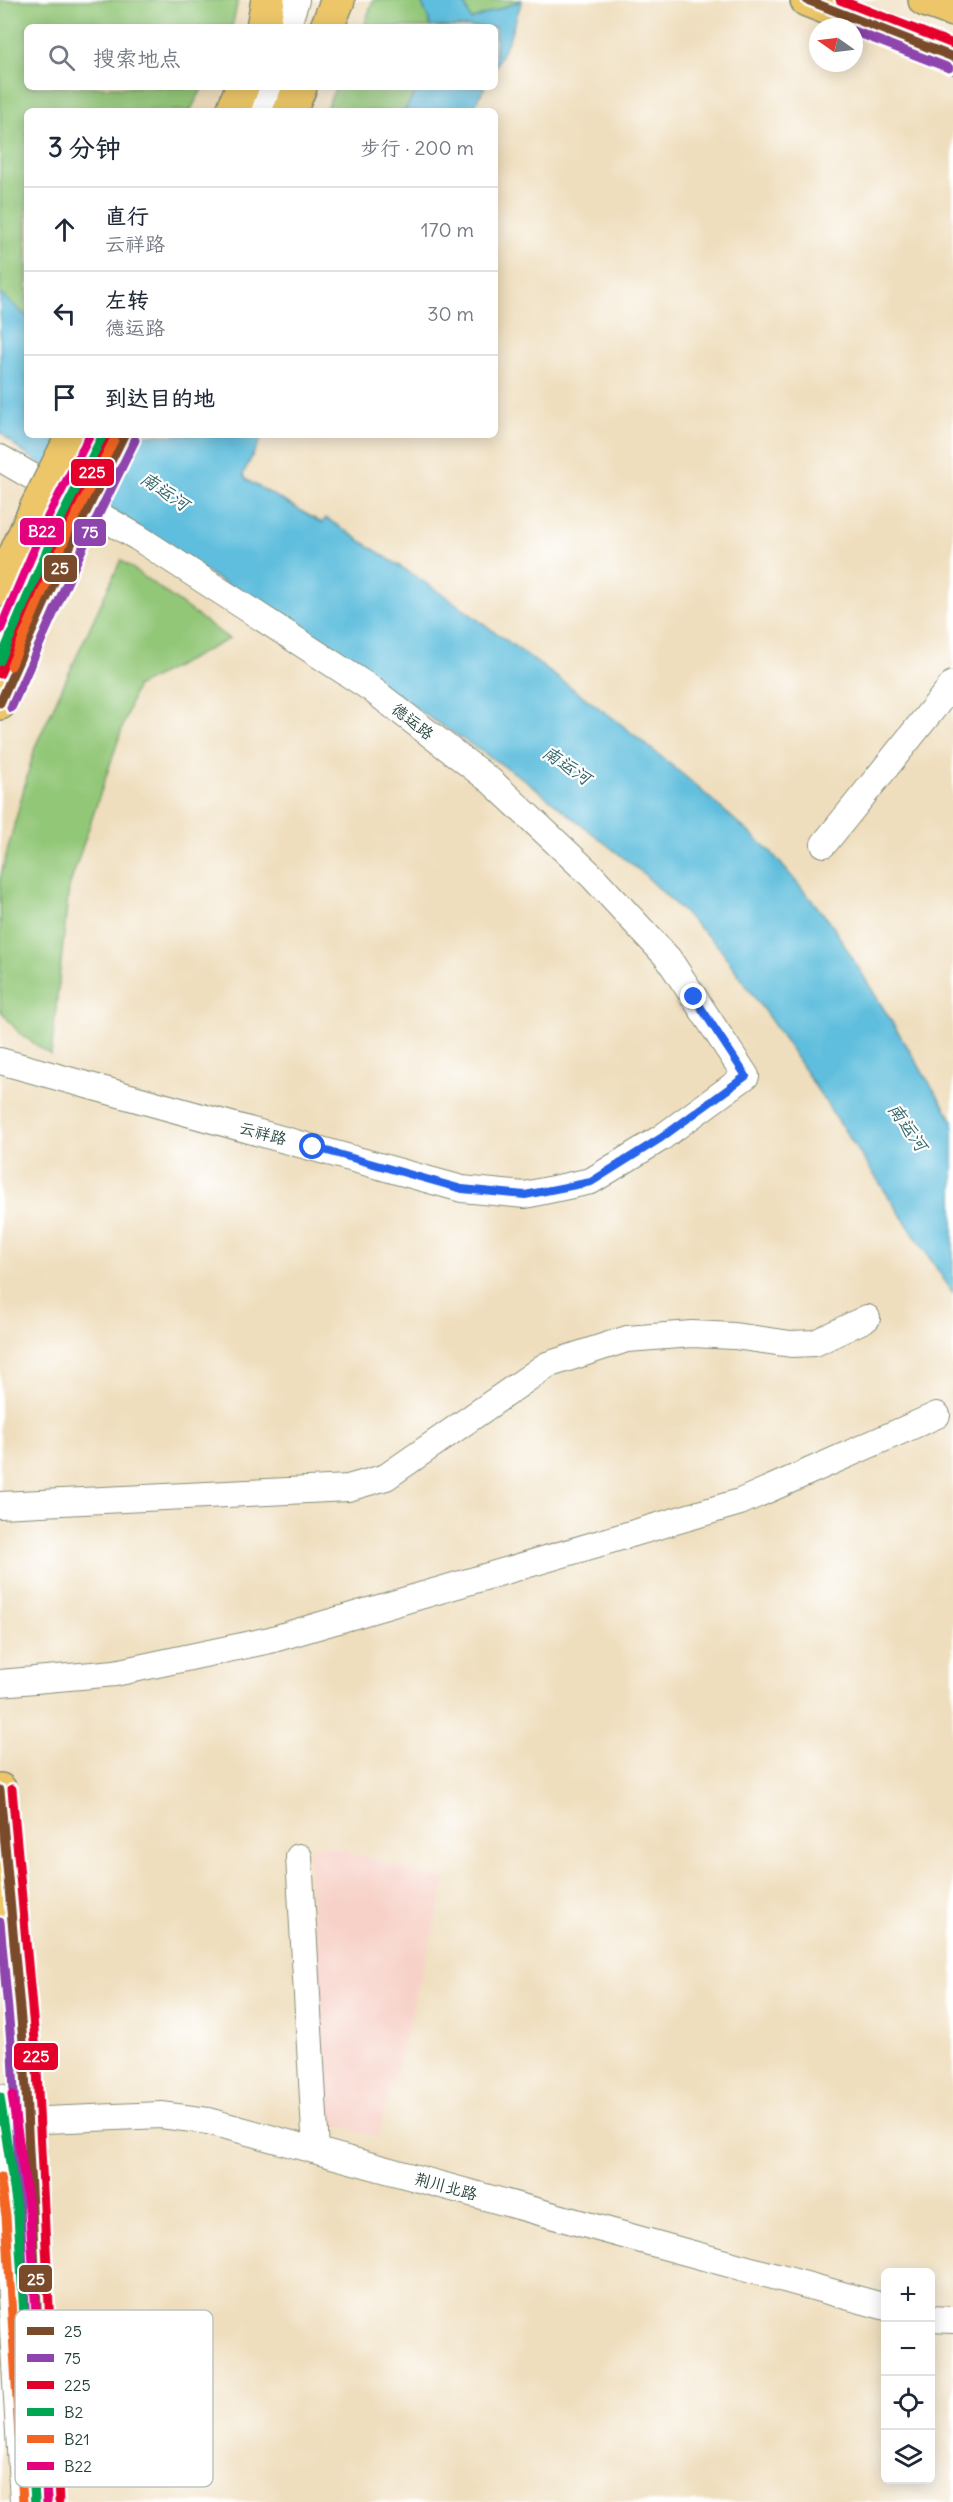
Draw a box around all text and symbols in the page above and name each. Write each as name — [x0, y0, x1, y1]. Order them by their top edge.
north arrow — [809, 18, 863, 72]
search box — [24, 24, 498, 90]
icon: search — [45, 41, 78, 74]
text: 搜索地点 — [93, 44, 181, 72]
text: 3 分钟 — [48, 131, 121, 164]
text: 步行 · 200 m — [360, 135, 474, 160]
text: 直行 — [105, 202, 149, 230]
icon: ahead — [48, 213, 81, 246]
text: 170 m — [421, 217, 474, 242]
text: 云祥路 — [105, 231, 165, 256]
text: 左转 — [105, 286, 149, 314]
icon: left — [48, 297, 81, 330]
text: 30 m — [427, 301, 474, 326]
text: 德运路 — [105, 315, 165, 340]
icon: arrive — [48, 381, 81, 414]
text: 到达目的地 — [105, 384, 215, 412]
line badge: 225 — [70, 458, 115, 487]
text: 225 — [79, 462, 105, 482]
water label: 南运河 — [136, 466, 196, 517]
line badge: B22 — [19, 517, 65, 546]
line badge: 75 — [73, 518, 107, 547]
text: B22 — [28, 521, 56, 541]
text: 75 — [81, 522, 99, 542]
line badge: 25 — [43, 554, 78, 583]
text: 25 — [51, 558, 69, 578]
street label: 德运路 — [388, 698, 438, 744]
water label: 南运河 — [538, 740, 598, 791]
route end — [680, 983, 706, 1009]
water label: 南运河 — [883, 1098, 935, 1158]
street label: 云祥路 — [237, 1117, 289, 1149]
route start — [299, 1133, 325, 1159]
line badge: 225 — [13, 2042, 59, 2071]
text: 225 — [23, 2046, 49, 2066]
street label: 荆川北路 — [412, 2168, 480, 2204]
line badge: 25 — [18, 2264, 53, 2293]
map controls — [881, 2268, 935, 2484]
button: + — [881, 2268, 935, 2322]
text: 25 — [27, 2269, 45, 2289]
legend — [15, 2310, 213, 2487]
text: 25 — [64, 2321, 82, 2341]
button: − — [881, 2322, 935, 2376]
text: 75 — [64, 2348, 81, 2368]
text: 225 — [64, 2375, 91, 2395]
button: locate — [881, 2376, 935, 2430]
text: B2 — [64, 2402, 83, 2422]
text: B21 — [64, 2429, 90, 2449]
button: layers — [881, 2430, 935, 2484]
text: B22 — [64, 2456, 92, 2476]

